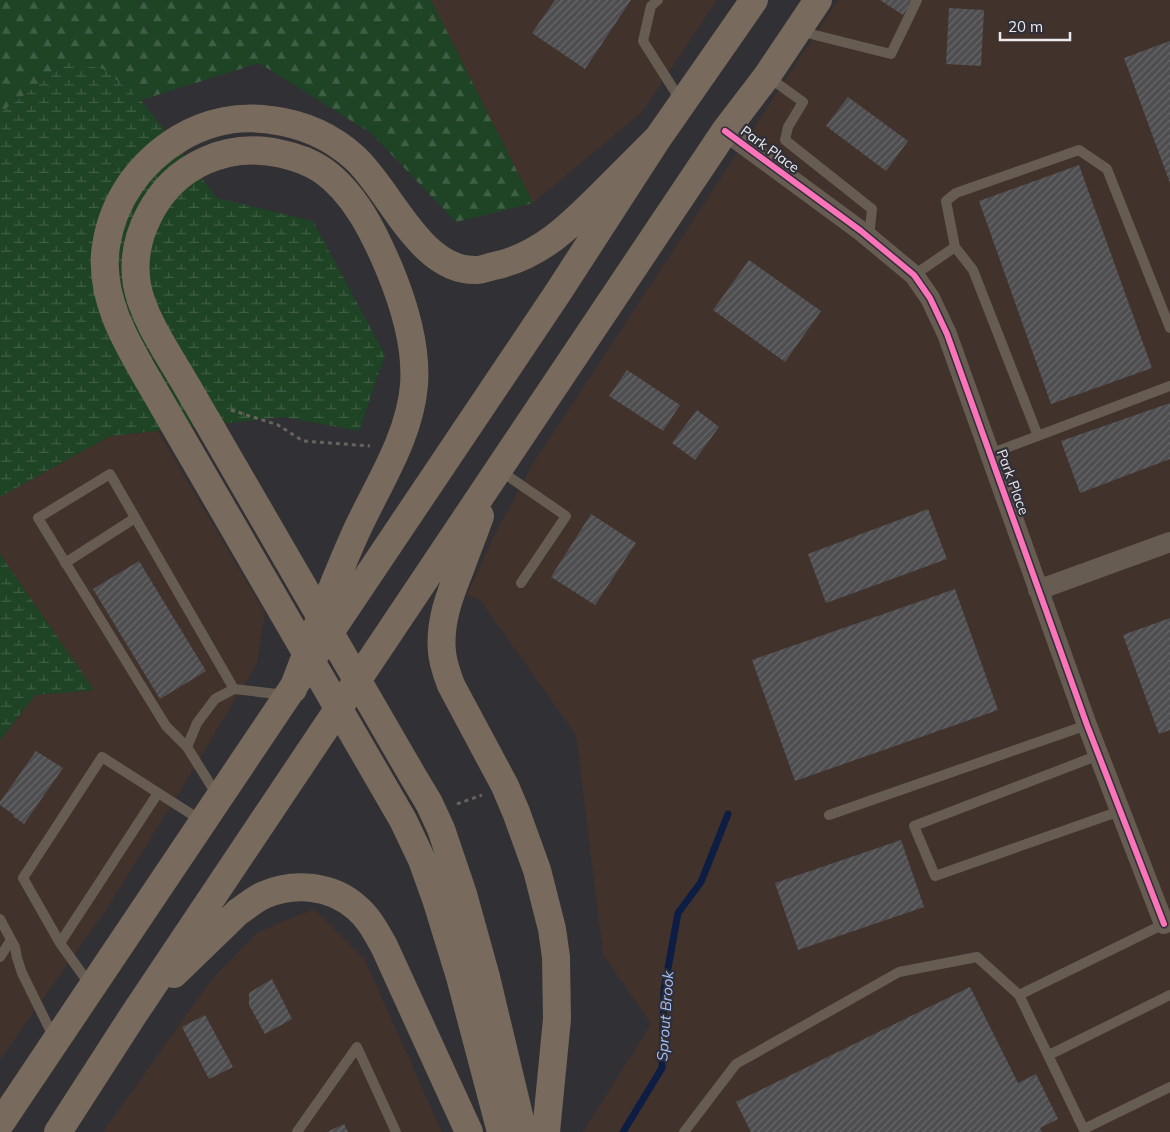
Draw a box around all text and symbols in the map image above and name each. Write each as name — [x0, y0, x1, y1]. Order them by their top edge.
scale bar — [1000, 10, 1070, 42]
text: 20 m — [1008, 17, 1043, 36]
street label: Park Place — [737, 122, 803, 176]
street label: Park Place — [993, 447, 1033, 517]
water label: Sprout Brook — [652, 969, 678, 1062]

